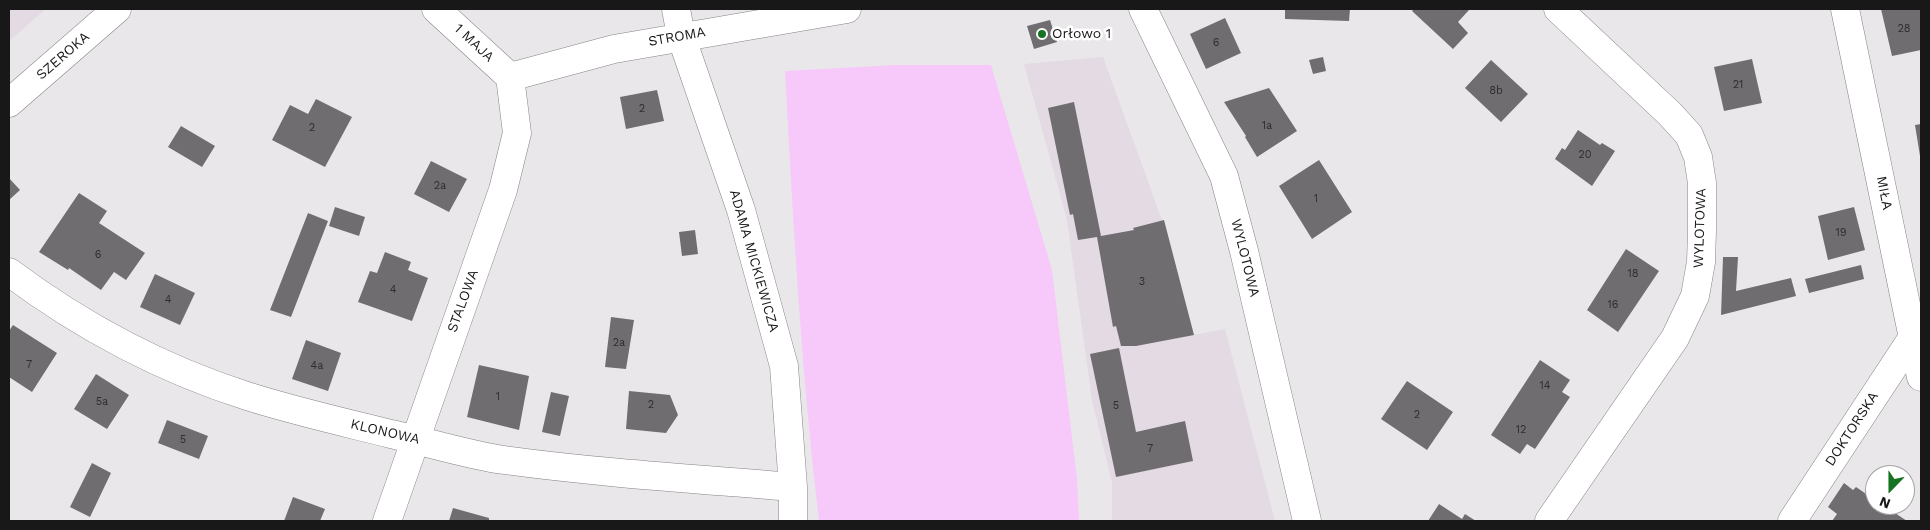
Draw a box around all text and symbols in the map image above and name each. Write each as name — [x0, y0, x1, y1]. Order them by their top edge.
street label: 1 MAJA — [451, 20, 497, 66]
house number: 28 — [1897, 22, 1911, 36]
street label: STROMA — [647, 24, 707, 50]
place label: Orłowo 1 — [1052, 26, 1111, 42]
street label: SZEROKA — [33, 28, 93, 84]
marker: Orłowo 1 — [1036, 28, 1048, 40]
house number: 6 — [1213, 36, 1219, 50]
house number: 21 — [1733, 78, 1743, 92]
house number: 8b — [1489, 84, 1503, 98]
house number: 2 — [639, 102, 645, 116]
house number: 1a — [1262, 119, 1272, 133]
house number: 2 — [309, 121, 315, 135]
house number: 20 — [1578, 148, 1592, 162]
street label: MIŁA — [1872, 175, 1896, 211]
house number: 2a — [434, 179, 446, 193]
street label: ADAMA MICKIEWICZA — [726, 188, 782, 334]
street label: WYLOTOWA — [1690, 188, 1710, 268]
house number: 1 — [1314, 192, 1318, 206]
street label: WYLOTOWA — [1227, 217, 1263, 299]
house number: 19 — [1835, 226, 1847, 240]
house number: 6 — [95, 248, 101, 262]
street label: STALOWA — [444, 267, 482, 335]
house number: 18 — [1627, 267, 1639, 281]
house number: 3 — [1139, 275, 1145, 289]
house number: 4 — [390, 283, 396, 297]
house number: 4 — [165, 293, 171, 307]
house number: 16 — [1608, 298, 1618, 312]
house number: 2a — [613, 336, 625, 350]
house number: 7 — [26, 358, 32, 372]
house number: 4a — [311, 359, 323, 373]
house number: 14 — [1539, 379, 1551, 393]
street label: DOKTORSKA — [1822, 389, 1882, 469]
house number: 1 — [496, 390, 500, 404]
house number: 5a — [96, 395, 108, 409]
house number: 2 — [648, 398, 654, 412]
house number: 5 — [1113, 399, 1119, 413]
house number: 2 — [1414, 408, 1420, 422]
street label: KLONOWA — [349, 416, 421, 448]
house number: 12 — [1516, 423, 1526, 437]
house number: 5 — [180, 433, 186, 447]
house number: 7 — [1147, 442, 1153, 456]
north arrow — [1865, 465, 1915, 515]
text: N — [1877, 494, 1893, 512]

